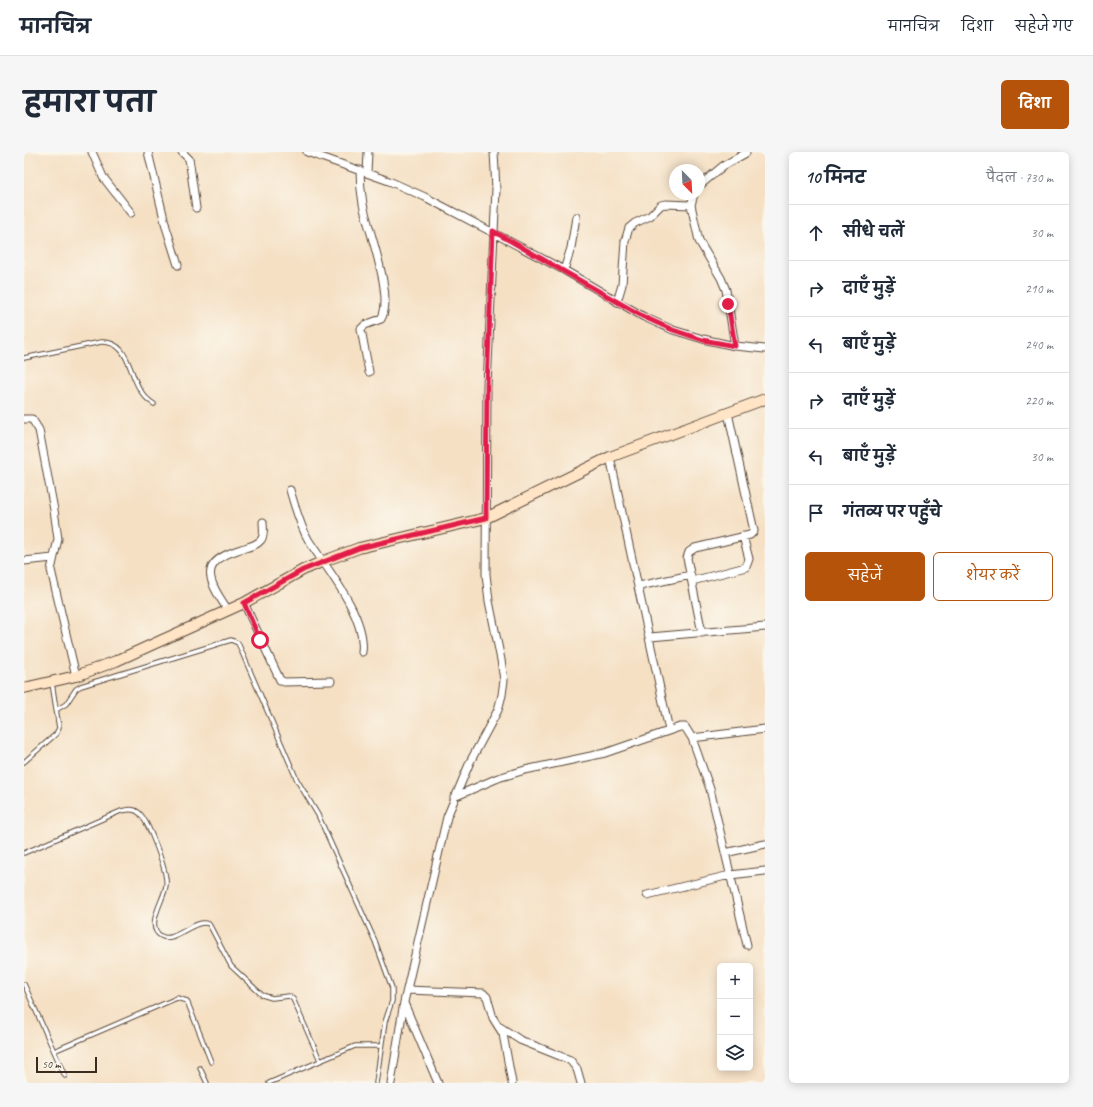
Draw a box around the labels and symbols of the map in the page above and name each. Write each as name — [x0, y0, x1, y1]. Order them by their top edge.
north arrow — [669, 164, 705, 200]
route end — [719, 295, 737, 313]
route start — [251, 631, 269, 649]
scale bar — [36, 1055, 97, 1074]

